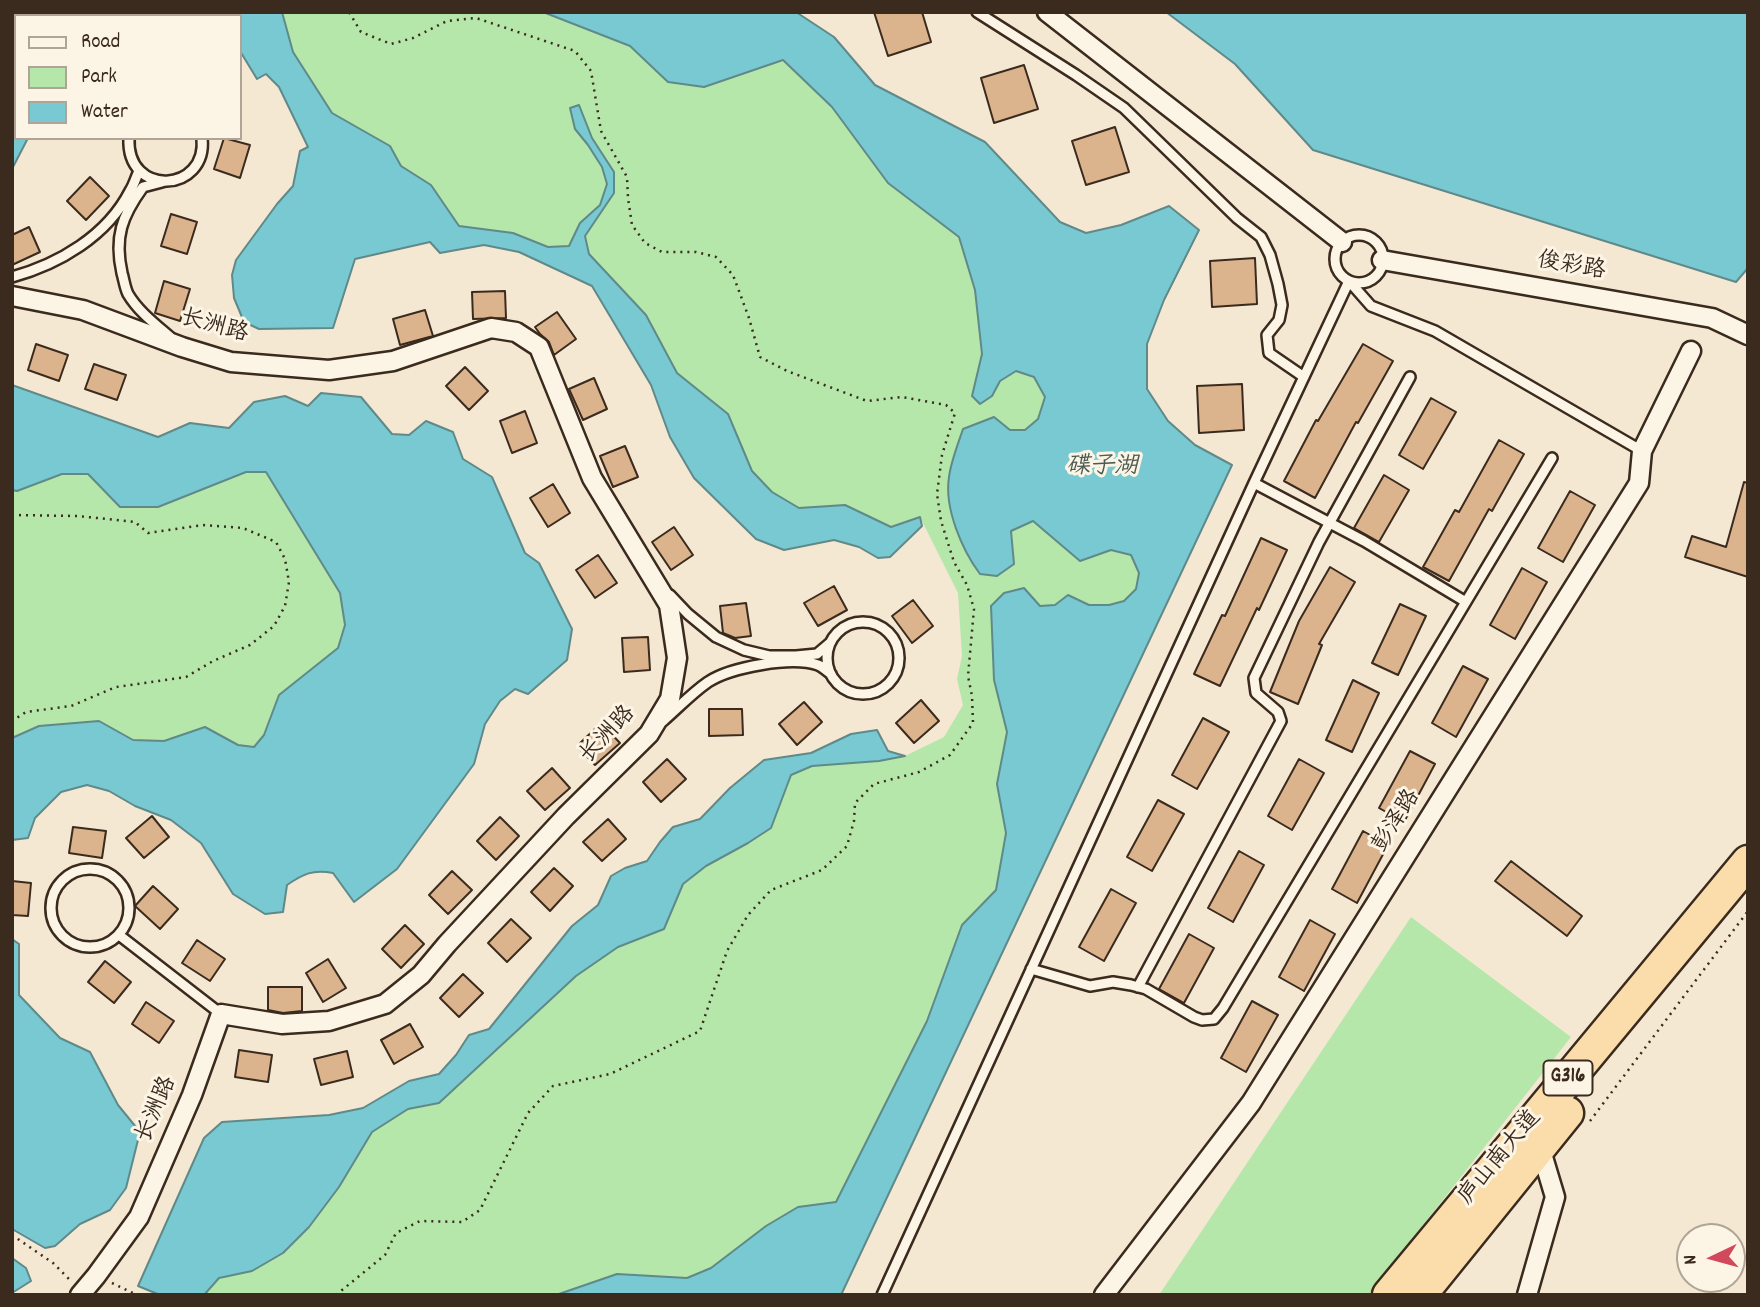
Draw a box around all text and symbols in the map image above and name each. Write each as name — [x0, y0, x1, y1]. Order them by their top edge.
legend — [14, 14, 242, 140]
text: Road — [81, 28, 120, 58]
text: Park — [81, 63, 117, 93]
text: Water — [81, 98, 128, 128]
street label: 俊彩路 — [1535, 248, 1607, 288]
street label: 长洲路 — [177, 306, 251, 350]
water label: 碟子湖 — [1066, 455, 1138, 483]
street label: 长洲路 — [575, 701, 643, 771]
street label: 彭泽路 — [1368, 785, 1428, 859]
road number: G316 — [1544, 1060, 1592, 1096]
street label: 长洲路 — [132, 1073, 184, 1147]
street label: 庐山南大道 — [1453, 1106, 1549, 1212]
north arrow — [1676, 1223, 1746, 1293]
text: N — [1678, 1254, 1705, 1266]

